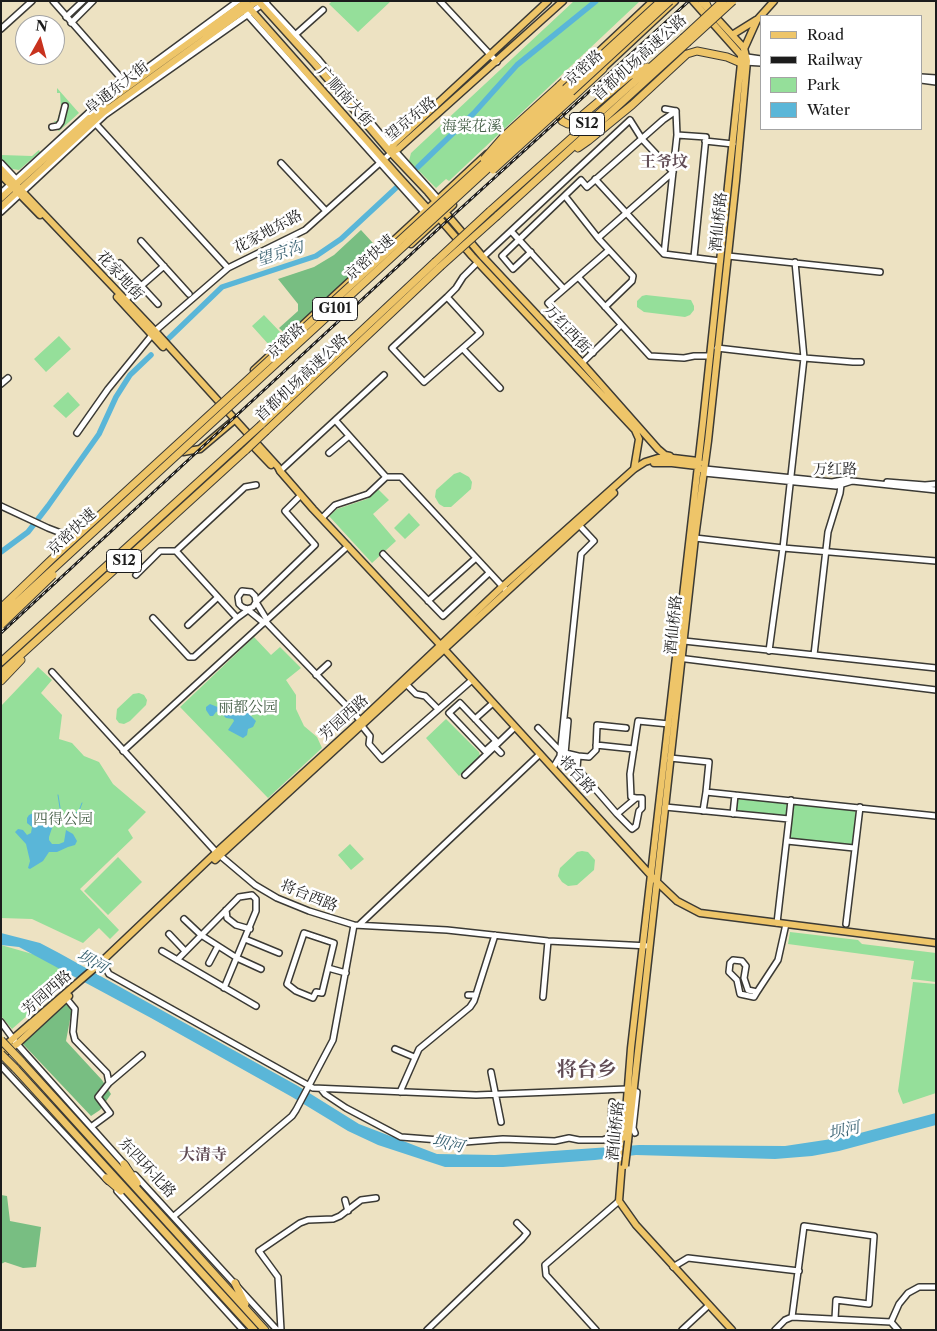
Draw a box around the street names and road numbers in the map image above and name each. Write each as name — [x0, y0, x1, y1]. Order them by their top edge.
street label: 首都机场高速公路 — [589, 11, 691, 105]
street label: 京密路 — [561, 46, 607, 90]
street label: 阜通东大街 — [82, 58, 152, 118]
street label: 广顺南大街 — [313, 63, 377, 131]
street label: 望京东路 — [382, 93, 440, 145]
road number: S12 — [570, 112, 604, 136]
street label: 酒仙桥路 — [707, 191, 731, 253]
street label: 花家地东路 — [231, 206, 305, 258]
street label: 京密快速 — [342, 231, 398, 285]
street label: 花家地街 — [93, 248, 147, 304]
road number: G101 — [312, 298, 358, 320]
street label: 万红西街 — [540, 301, 594, 357]
street label: 京密路 — [263, 319, 309, 363]
street label: 首都机场高速公路 — [252, 330, 352, 426]
street label: 万红路 — [813, 461, 857, 479]
street label: 京密快速 — [44, 505, 100, 559]
road number: S12 — [106, 550, 142, 572]
street label: 酒仙桥路 — [662, 594, 686, 656]
street label: 芳园西路 — [316, 691, 372, 745]
street label: 将台路 — [555, 752, 599, 798]
street label: 将台西路 — [278, 876, 340, 916]
street label: 芳园西路 — [18, 967, 76, 1019]
street label: 酒仙桥路 — [604, 1100, 628, 1162]
street label: 东四环北路 — [115, 1134, 179, 1202]

